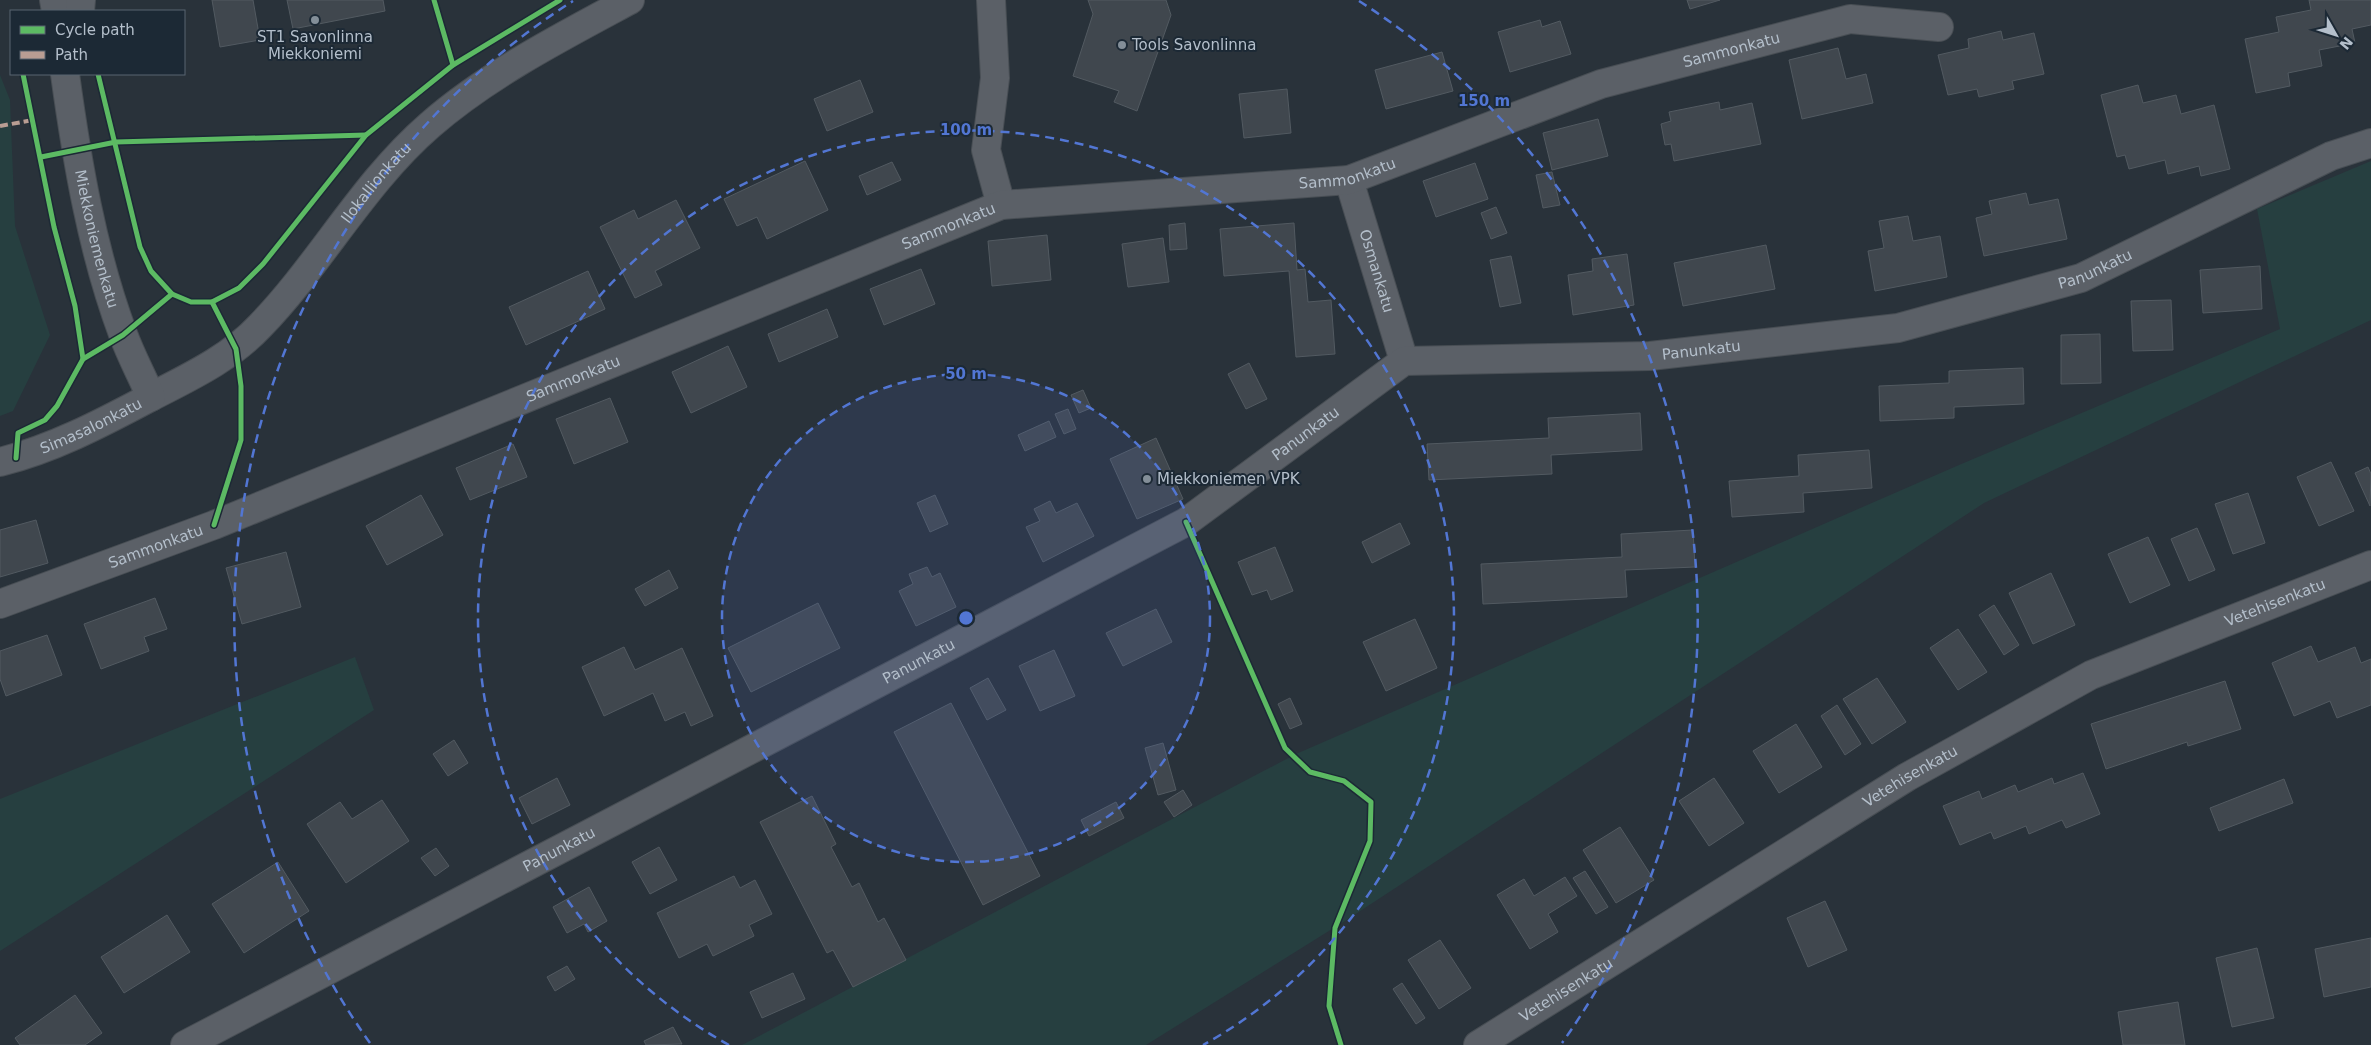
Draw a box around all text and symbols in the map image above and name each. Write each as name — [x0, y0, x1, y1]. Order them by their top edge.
legend — [10, 10, 185, 75]
north arrow — [2311, 10, 2361, 60]
marker: ST1 Savonlinna Miekkoniemi — [309, 14, 321, 26]
text: Cycle path — [55, 21, 135, 39]
place label: ST1 Savonlinna Miekkoniemi — [257, 28, 373, 63]
street label: Sammonkatu — [1681, 29, 1782, 71]
text: N — [2336, 34, 2356, 53]
place label: Tools Savonlinna — [1131, 36, 1257, 54]
marker: Tools Savonlinna — [1116, 39, 1128, 51]
text: Path — [55, 46, 88, 64]
text: 150 m — [1458, 92, 1510, 110]
text: 100 m — [940, 121, 992, 139]
street label: Ilokallionkatu — [337, 139, 415, 227]
street label: Sammonkatu — [1298, 154, 1398, 193]
street label: Miekkoniemenkatu — [71, 168, 122, 310]
street label: Sammonkatu — [899, 199, 998, 253]
street label: Osmankatu — [1356, 227, 1398, 315]
street label: Panunkatu — [2056, 245, 2135, 293]
street label: Panunkatu — [1661, 337, 1742, 364]
street label: Sammonkatu — [524, 352, 623, 406]
text: 50 m — [945, 365, 987, 383]
street label: Simasalonkatu — [38, 394, 145, 458]
street label: Panunkatu — [1268, 403, 1343, 464]
place label: Miekkoniemen VPK — [1157, 470, 1301, 488]
marker: Miekkoniemen VPK — [1141, 473, 1153, 485]
street label: Sammonkatu — [106, 521, 206, 572]
street label: Vetehisenkatu — [2222, 575, 2328, 631]
centre of rings — [957, 609, 975, 627]
street label: Panunkatu — [880, 635, 958, 688]
street label: Vetehisenkatu — [1860, 742, 1961, 811]
street label: Panunkatu — [520, 823, 598, 876]
street label: Vetehisenkatu — [1516, 954, 1616, 1026]

